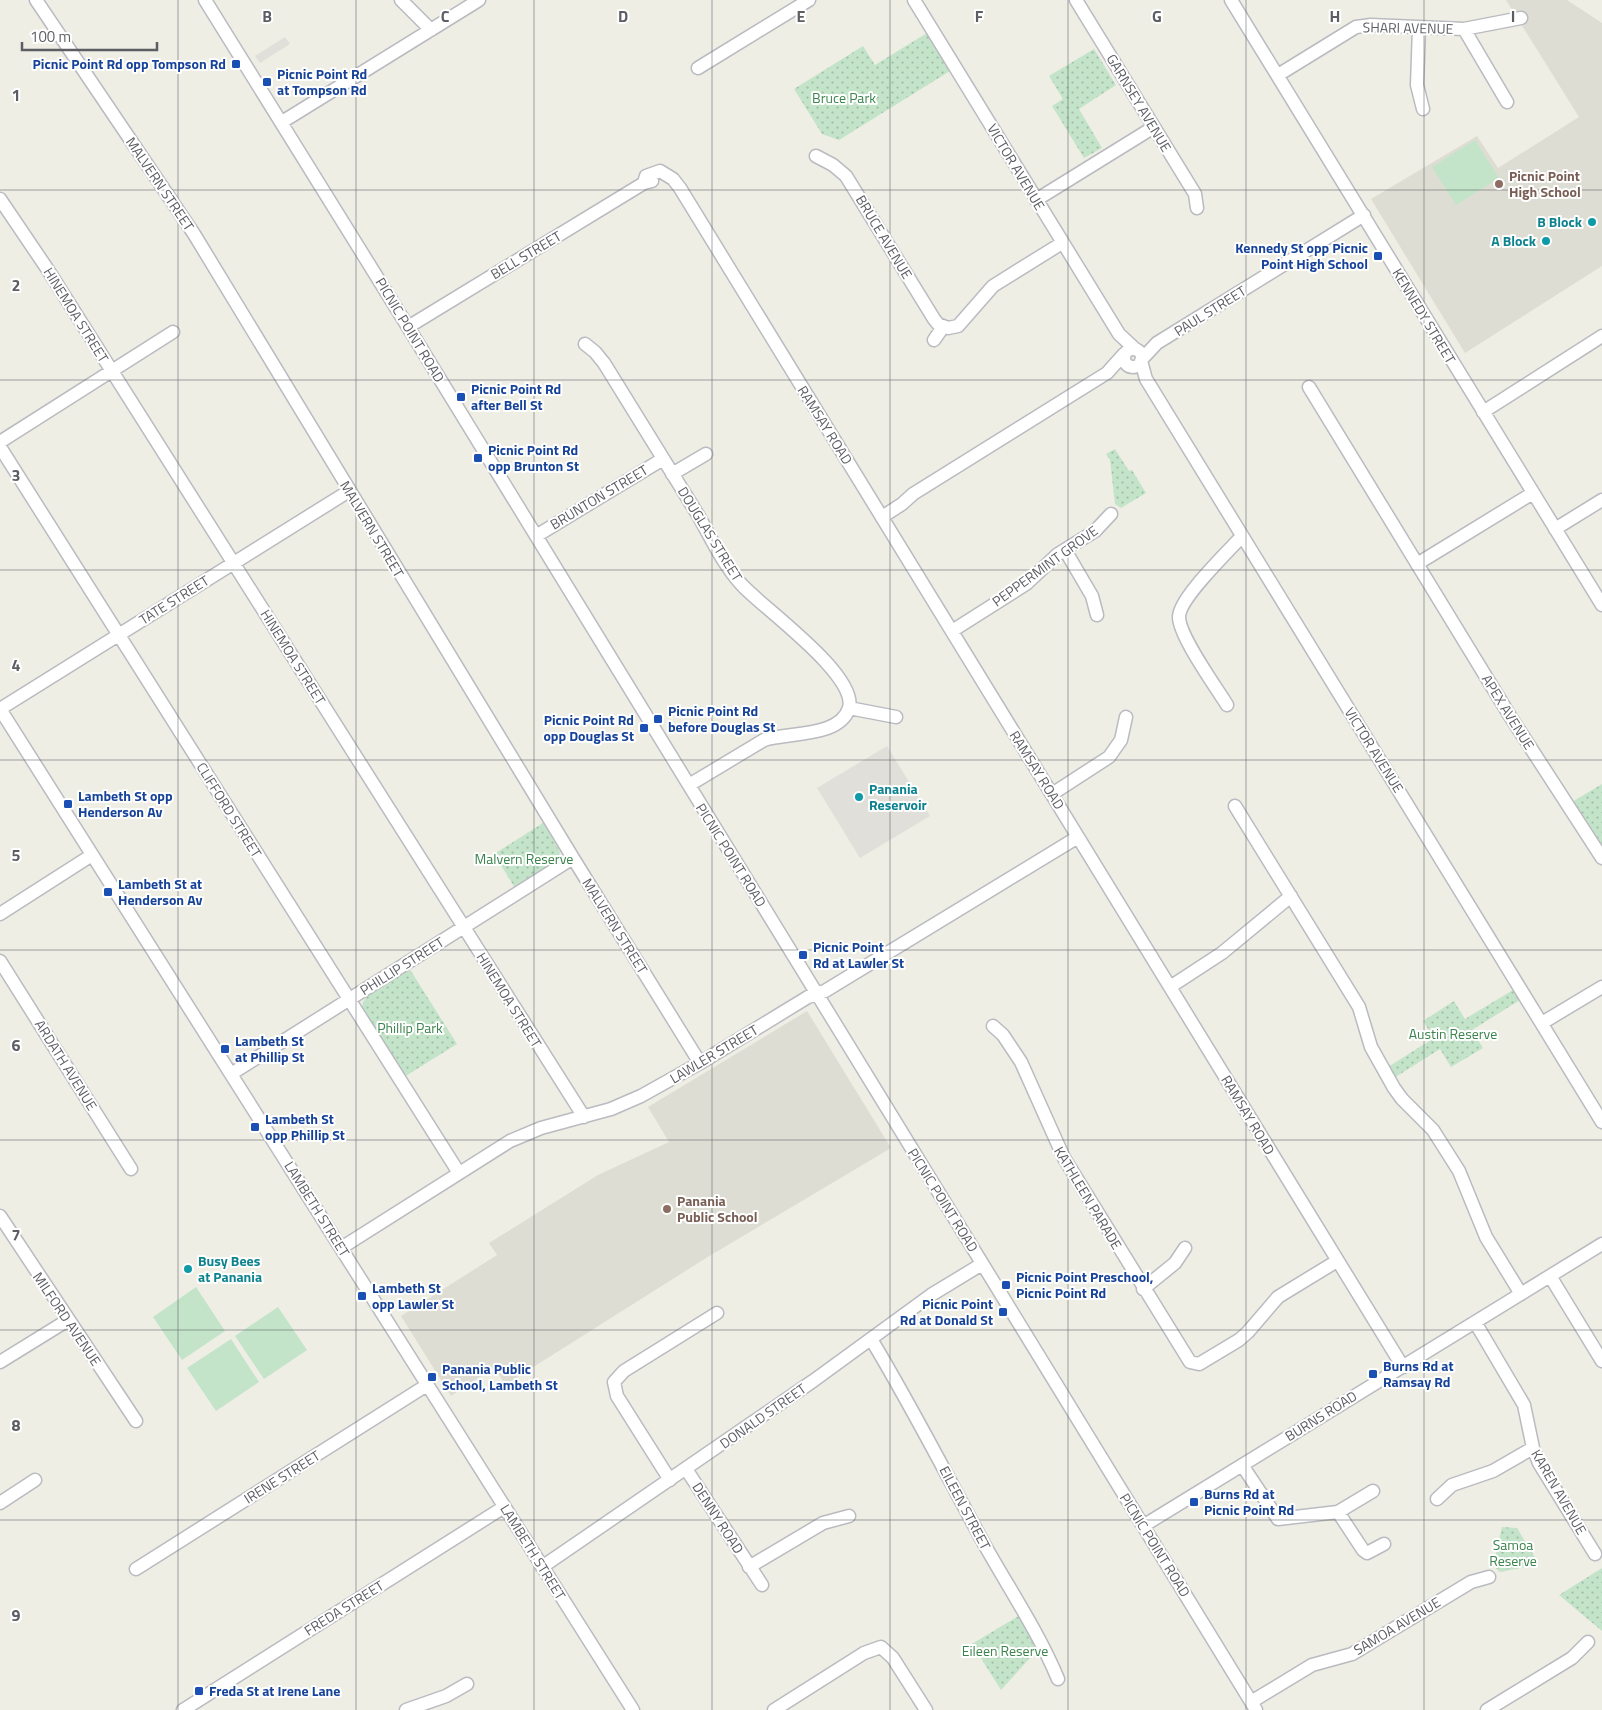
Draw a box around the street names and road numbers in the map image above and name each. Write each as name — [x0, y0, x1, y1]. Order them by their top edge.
street label: SHARI AVENUE — [1363, 16, 1454, 39]
street label: GARNSEY AVENUE — [1102, 50, 1177, 156]
street label: VICTOR AVENUE — [982, 120, 1051, 214]
street label: MALVERN STREET — [121, 132, 200, 235]
street label: BRUCE AVENUE — [851, 191, 918, 283]
street label: BELL STREET — [486, 225, 566, 284]
street label: HINEMOA STREET — [39, 263, 114, 367]
street label: KENNEDY STREET — [1388, 264, 1462, 368]
street label: PICNIC POINT ROAD — [371, 273, 450, 386]
street label: PAUL STREET — [1170, 280, 1250, 341]
street label: RAMSAY ROAD — [793, 381, 858, 468]
street label: BRUNTON STREET — [546, 459, 652, 534]
street label: MALVERN STREET — [335, 476, 410, 582]
street label: DOUGLAS STREET — [673, 482, 748, 586]
street label: PEPPERMINT GROVE — [987, 520, 1102, 611]
street label: TATE STREET — [135, 569, 213, 629]
street label: HINEMOA STREET — [256, 605, 331, 709]
street label: APEX AVENUE — [1477, 670, 1540, 754]
street label: VICTOR AVENUE — [1340, 703, 1409, 797]
street label: RAMSAY ROAD — [1005, 726, 1070, 813]
street label: CLIFFORD STREET — [192, 758, 267, 862]
street label: PICNIC POINT ROAD — [691, 799, 772, 911]
street label: MALVERN STREET — [578, 874, 654, 978]
street label: PHILLIP STREET — [356, 931, 448, 1000]
street label: HINEMOA STREET — [472, 948, 547, 1052]
street label: ARDATH AVENUE — [30, 1015, 103, 1114]
street label: LAWLER STREET — [666, 1019, 762, 1088]
street label: RAMSAY ROAD — [1216, 1071, 1280, 1158]
street label: KATHLEEN PARADE — [1049, 1142, 1128, 1254]
street label: PICNIC POINT ROAD — [903, 1144, 984, 1256]
street label: LAMBETH STREET — [280, 1157, 356, 1261]
street label: MILFORD AVENUE — [28, 1268, 107, 1370]
street label: DONALD STREET — [715, 1378, 811, 1453]
street label: BURNS ROAD — [1281, 1385, 1361, 1446]
street label: IRENE STREET — [239, 1444, 325, 1508]
street label: KAREN AVENUE — [1527, 1445, 1592, 1538]
street label: EILEEN STREET — [934, 1462, 997, 1554]
street label: DENNY ROAD — [687, 1478, 749, 1558]
street label: PICNIC POINT ROAD — [1115, 1489, 1196, 1601]
street label: LAMBETH STREET — [496, 1500, 572, 1604]
street label: FREDA STREET — [300, 1574, 388, 1640]
street label: SAMOA AVENUE — [1349, 1591, 1444, 1660]

